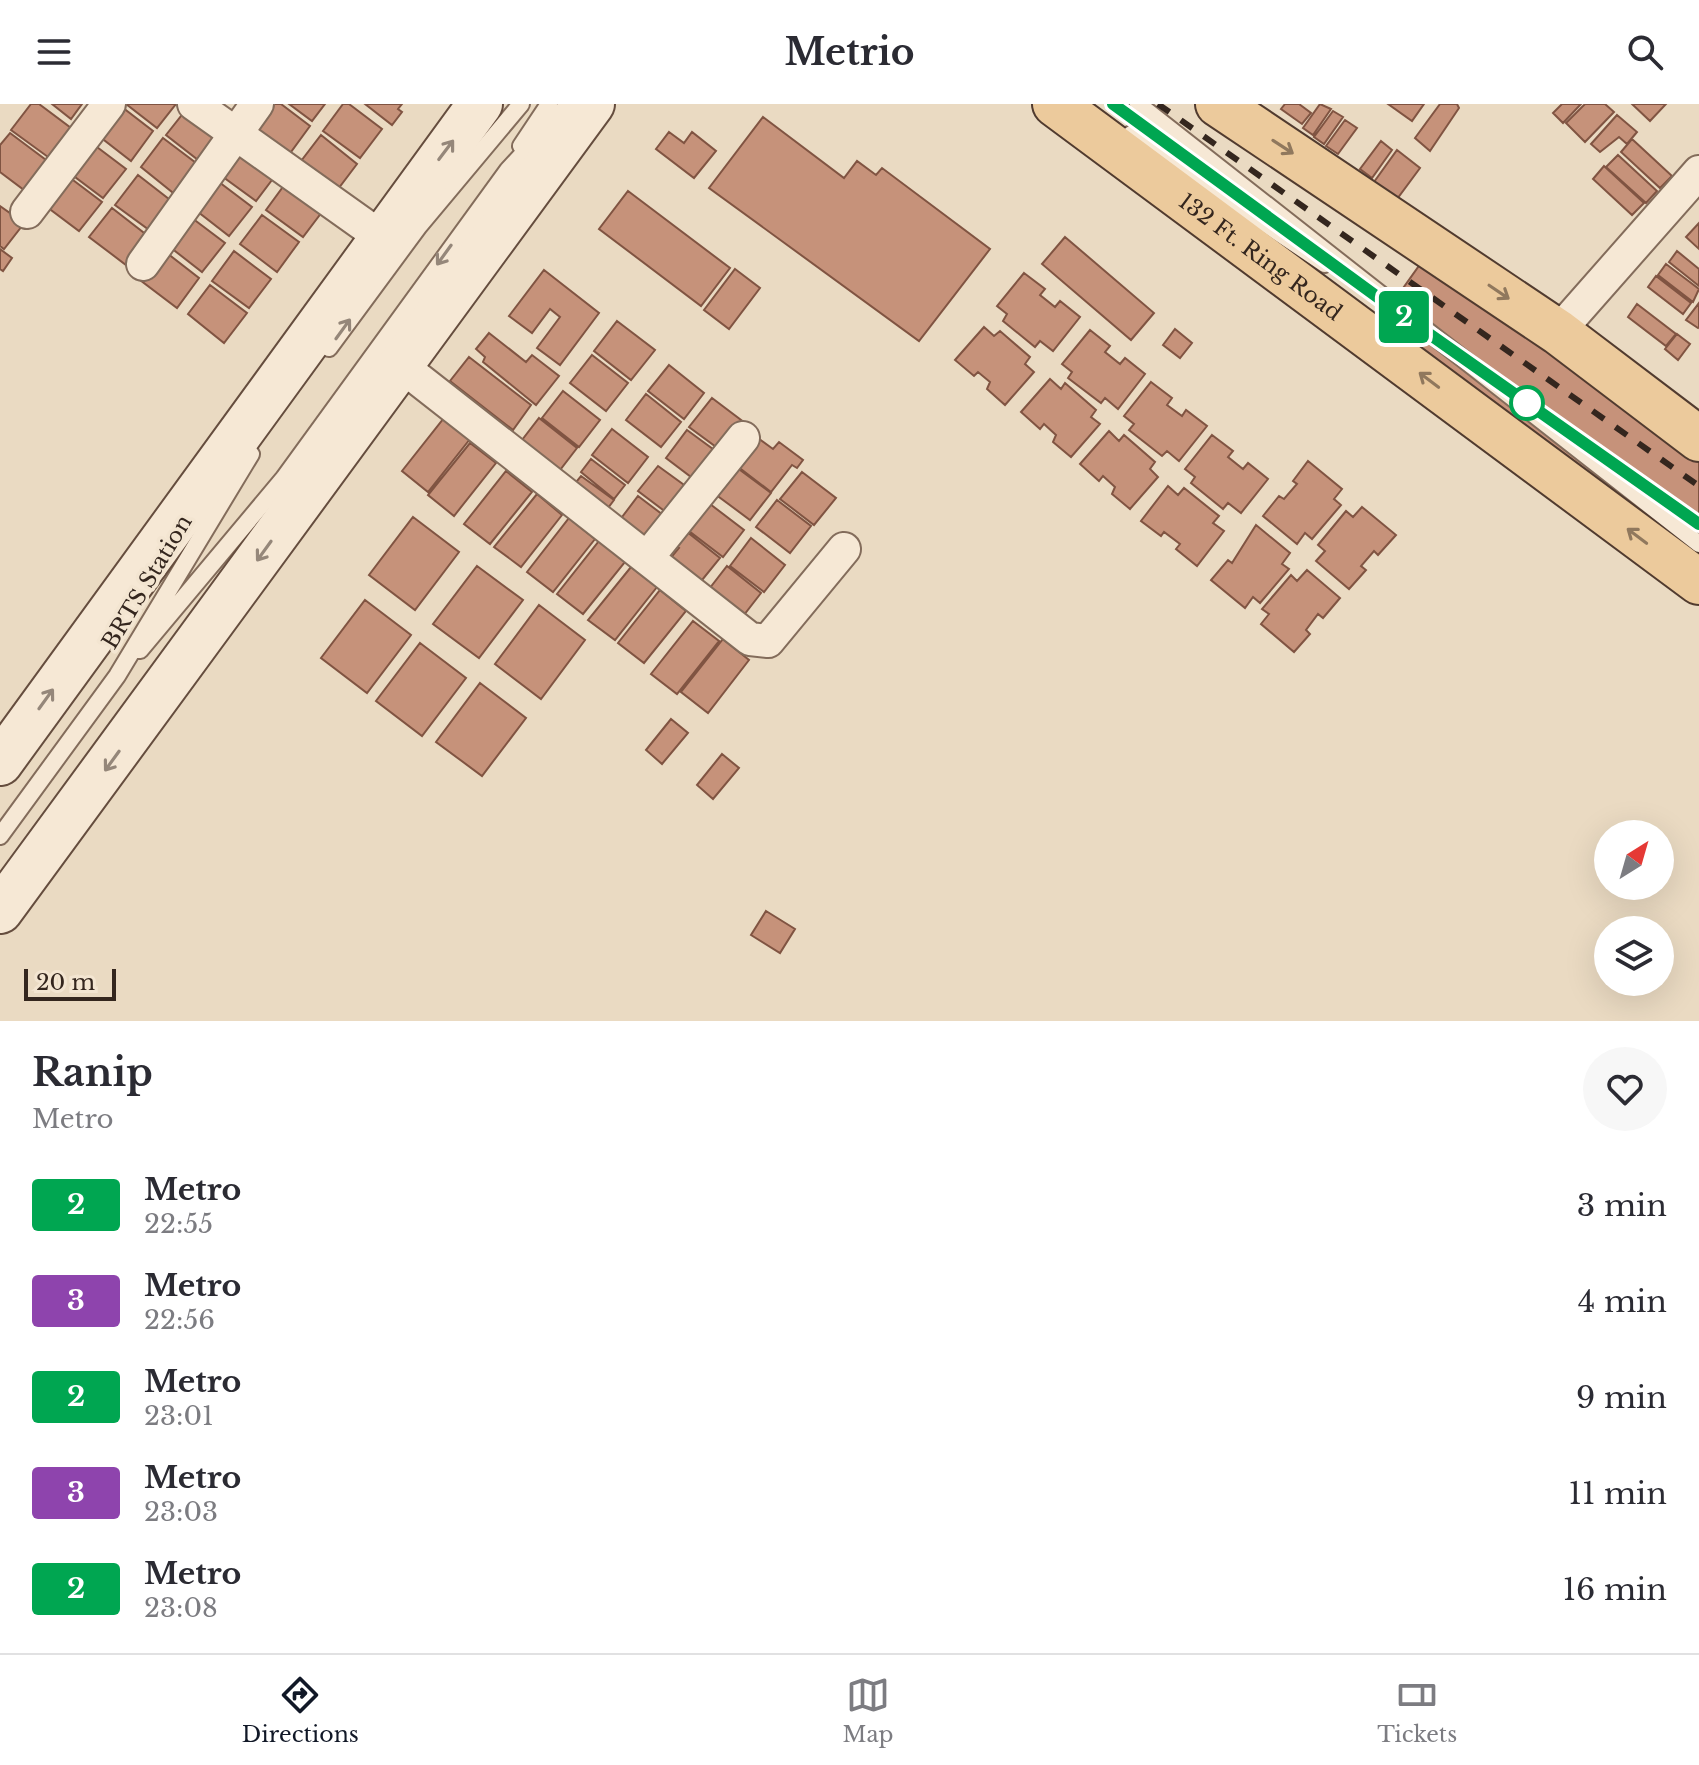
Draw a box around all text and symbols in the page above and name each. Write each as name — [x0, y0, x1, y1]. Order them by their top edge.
icon: menu — [32, 30, 76, 74]
text: Metrio — [785, 30, 914, 75]
icon: search — [1623, 30, 1667, 74]
one-way arrow — [437, 139, 454, 161]
one-way arrow — [1271, 139, 1293, 155]
street label: 132 Ft. Ring Road — [1174, 187, 1348, 326]
one-way arrow — [436, 244, 453, 266]
one-way arrow — [1487, 284, 1509, 300]
line badge: 2 — [1378, 291, 1430, 343]
text: 2 — [1395, 299, 1413, 334]
one-way arrow — [335, 319, 352, 340]
one-way arrow — [1418, 371, 1440, 388]
unlabelled marker — [1510, 386, 1544, 420]
street label: BRTS Station — [96, 510, 198, 654]
one-way arrow — [1626, 527, 1648, 544]
one-way arrow — [256, 539, 272, 561]
one-way arrow — [38, 689, 54, 711]
one-way arrow — [103, 750, 120, 772]
north arrow — [1594, 820, 1674, 900]
map controls — [1594, 820, 1674, 996]
button: layers — [1594, 916, 1674, 996]
scale bar — [24, 965, 116, 1001]
text: 20 m — [36, 969, 95, 996]
button: heart — [1583, 1047, 1667, 1131]
text: Ranip — [32, 1049, 153, 1096]
text: Metro — [32, 1103, 114, 1135]
text: Metro — [144, 1171, 241, 1208]
text: 2 — [67, 1187, 85, 1222]
text: 3 min — [1577, 1187, 1667, 1224]
text: 22:55 — [144, 1208, 213, 1240]
text: Metro — [144, 1267, 241, 1304]
text: 3 — [67, 1283, 85, 1318]
text: 4 min — [1578, 1283, 1667, 1320]
text: 22:56 — [144, 1304, 215, 1336]
text: Metro — [144, 1363, 241, 1400]
text: 2 — [67, 1379, 85, 1414]
text: 9 min — [1576, 1379, 1667, 1416]
text: 23:01 — [144, 1400, 214, 1432]
text: Metro — [144, 1459, 241, 1496]
text: 3 — [67, 1475, 85, 1510]
text: 11 min — [1569, 1475, 1667, 1512]
text: 23:03 — [144, 1496, 218, 1528]
text: Metro — [144, 1555, 241, 1592]
text: 2 — [67, 1571, 85, 1606]
text: 16 min — [1563, 1571, 1667, 1608]
text: 23:08 — [144, 1592, 218, 1624]
tab: Directions — [242, 1673, 359, 1748]
tab: Map — [842, 1673, 894, 1748]
tab: Tickets — [1377, 1673, 1457, 1748]

